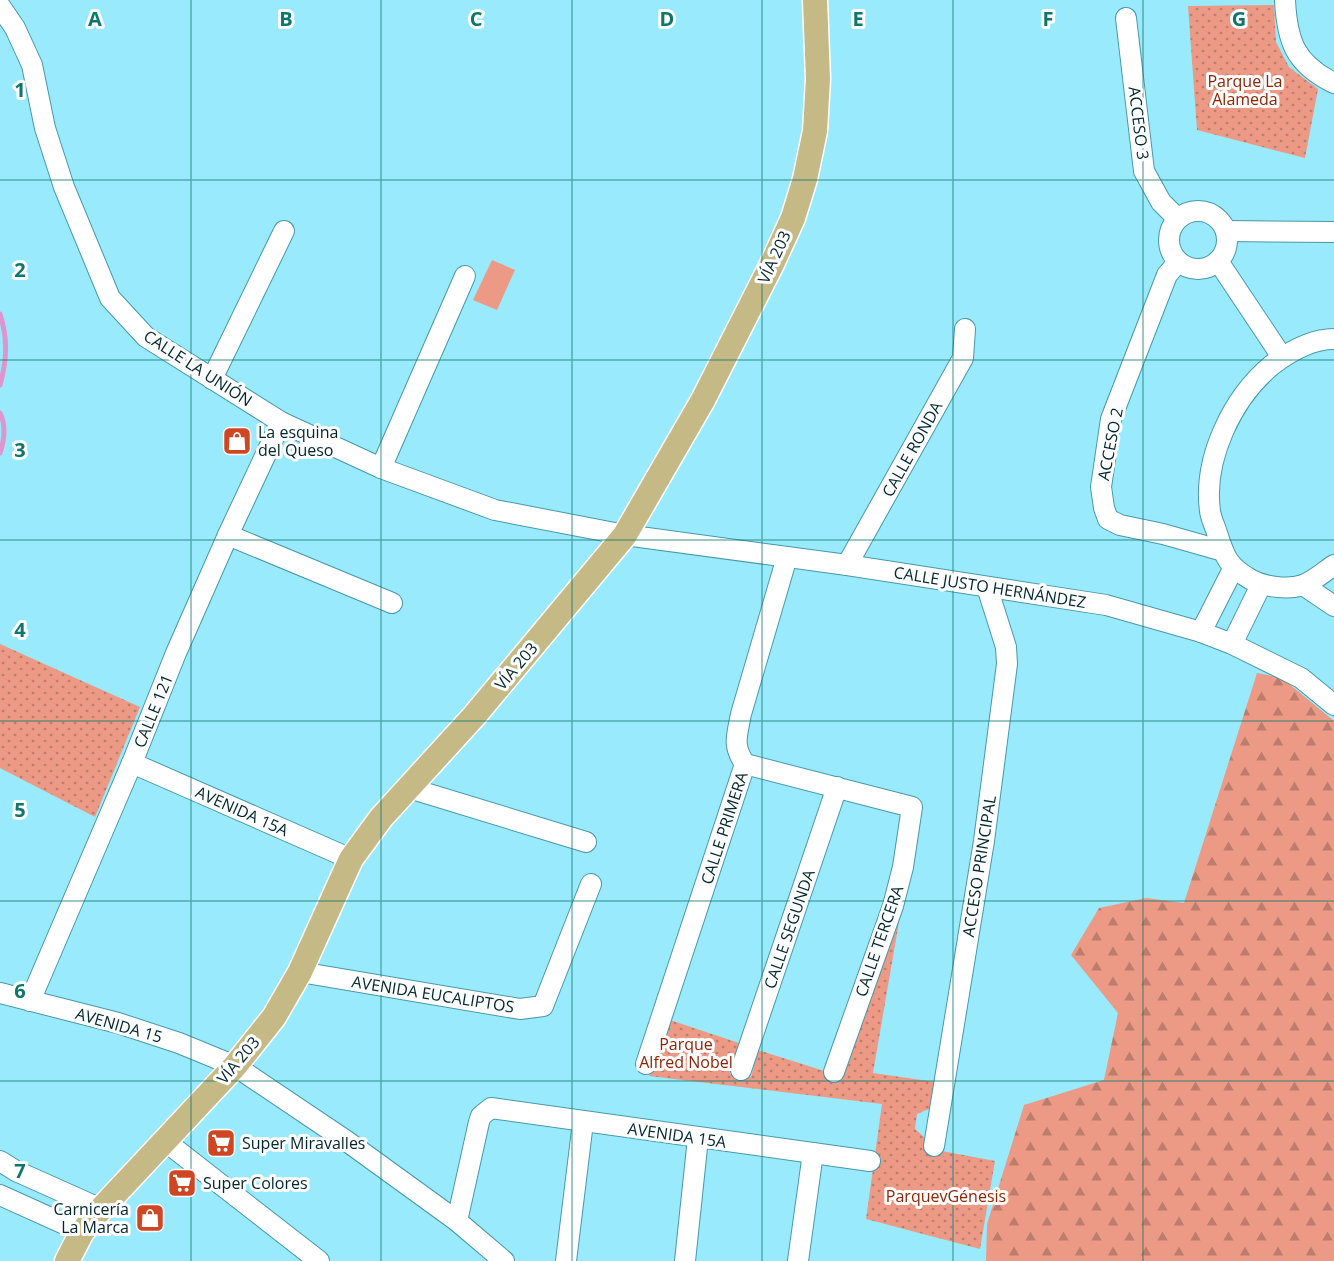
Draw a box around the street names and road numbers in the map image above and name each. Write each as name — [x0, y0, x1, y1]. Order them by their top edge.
street label: ACCESO 3 — [1124, 85, 1154, 161]
street label: VÍA 203 — [752, 227, 796, 287]
street label: CALLE LA UNIÓN — [139, 325, 257, 411]
street label: CALLE RONDA — [877, 397, 948, 501]
street label: ACCESO 2 — [1092, 406, 1128, 482]
street label: CALLE JUSTO HERNÁNDEZ — [892, 561, 1088, 613]
street label: VÍA 203 — [490, 638, 542, 694]
street label: CALLE 121 — [128, 671, 178, 751]
street label: CALLE PRIMERA — [695, 768, 753, 887]
street label: AVENIDA 15A — [192, 781, 293, 842]
street label: ACCESO PRINCIPAL — [957, 794, 1001, 938]
street label: CALLE SEGUNDA — [758, 866, 820, 992]
street label: CALLE TERCERA — [850, 882, 909, 1000]
street label: AVENIDA EUCALIPTOS — [350, 970, 516, 1018]
street label: AVENIDA 15 — [73, 1002, 165, 1048]
street label: VÍA 203 — [212, 1032, 264, 1088]
street label: AVENIDA 15A — [626, 1117, 729, 1153]

